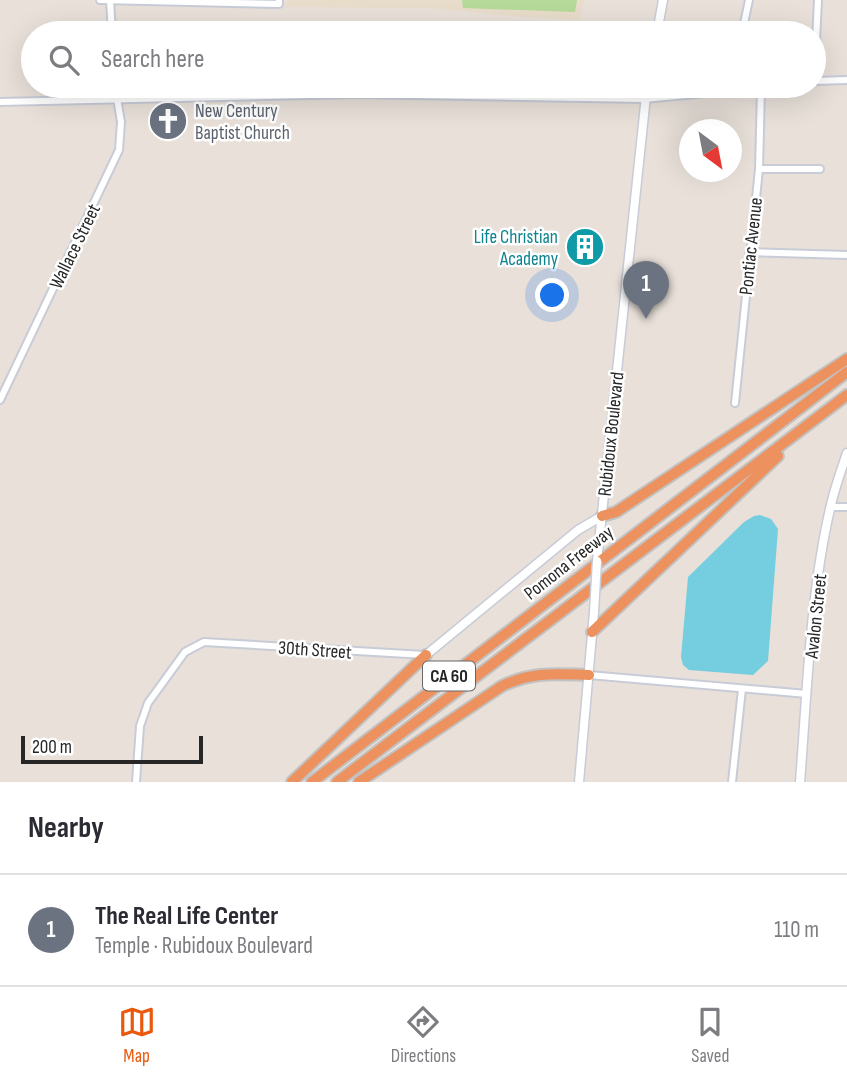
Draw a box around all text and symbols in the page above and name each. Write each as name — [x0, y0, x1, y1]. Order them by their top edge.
search box — [21, 21, 826, 98]
icon: search — [45, 41, 83, 79]
text: Search here — [101, 44, 204, 75]
church icon: New Century Baptist Church — [147, 100, 189, 142]
place label: New Century Baptist Church — [195, 100, 290, 145]
north arrow — [679, 119, 742, 182]
street label: Pontiac Avenue — [735, 196, 768, 296]
street label: Wallace Street — [45, 200, 106, 293]
place label: Life Christian Academy — [474, 226, 559, 271]
building icon: Life Christian Academy — [564, 226, 606, 268]
pin: 1 — [623, 261, 669, 319]
your location — [535, 278, 569, 312]
street label: Rubidoux Boulevard — [594, 371, 629, 497]
street label: Pomona Freeway — [520, 521, 619, 605]
street label: Avalon Street — [801, 573, 832, 661]
street label: 30th Street — [277, 636, 353, 665]
road number: CA 60 — [423, 662, 475, 690]
scale bar — [21, 733, 203, 765]
text: 200 m — [32, 736, 72, 759]
text: Nearby — [28, 810, 104, 846]
text: The Real Life Center — [95, 901, 278, 932]
text: 1 — [46, 916, 56, 944]
text: 110 m — [774, 916, 819, 944]
text: Temple · Rubidoux Boulevard — [95, 932, 313, 960]
tab: Map — [118, 1003, 156, 1068]
tab: Directions — [391, 1003, 456, 1068]
tab: Saved — [691, 1003, 729, 1068]

